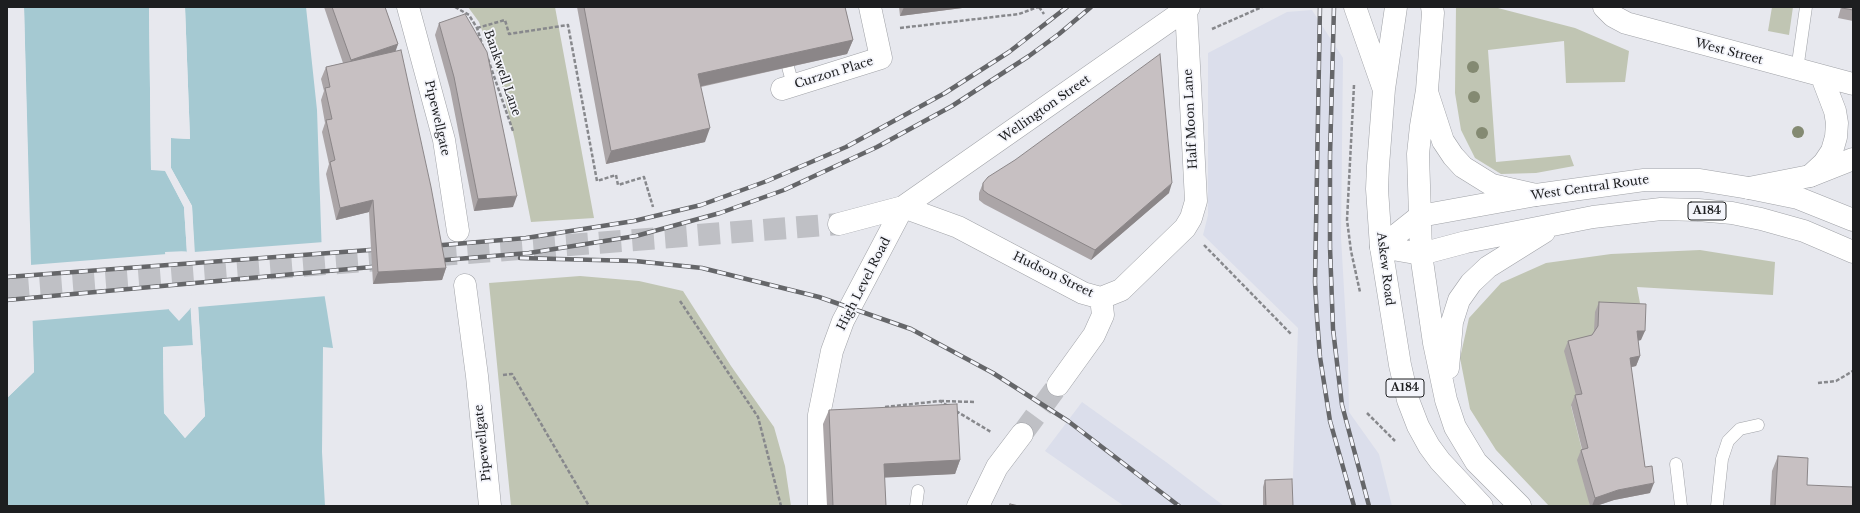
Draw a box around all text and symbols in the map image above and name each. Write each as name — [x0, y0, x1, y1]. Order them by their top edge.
street label: Bankwell Lane — [481, 28, 523, 118]
street label: West Street — [1694, 36, 1764, 68]
street label: Curzon Place — [793, 54, 875, 92]
street label: Half Moon Lane — [1181, 68, 1201, 170]
street label: Wellington Street — [997, 72, 1093, 146]
street label: Pipewellgate — [421, 79, 453, 157]
street label: West Central Route — [1530, 173, 1650, 203]
road number: A184 — [1688, 202, 1726, 220]
street label: Askew Road — [1373, 231, 1397, 307]
street label: High Level Road — [834, 235, 894, 333]
street label: Hudson Street — [1010, 249, 1096, 301]
road number: A184 — [1386, 379, 1424, 397]
street label: Pipewellgate — [472, 404, 494, 482]

